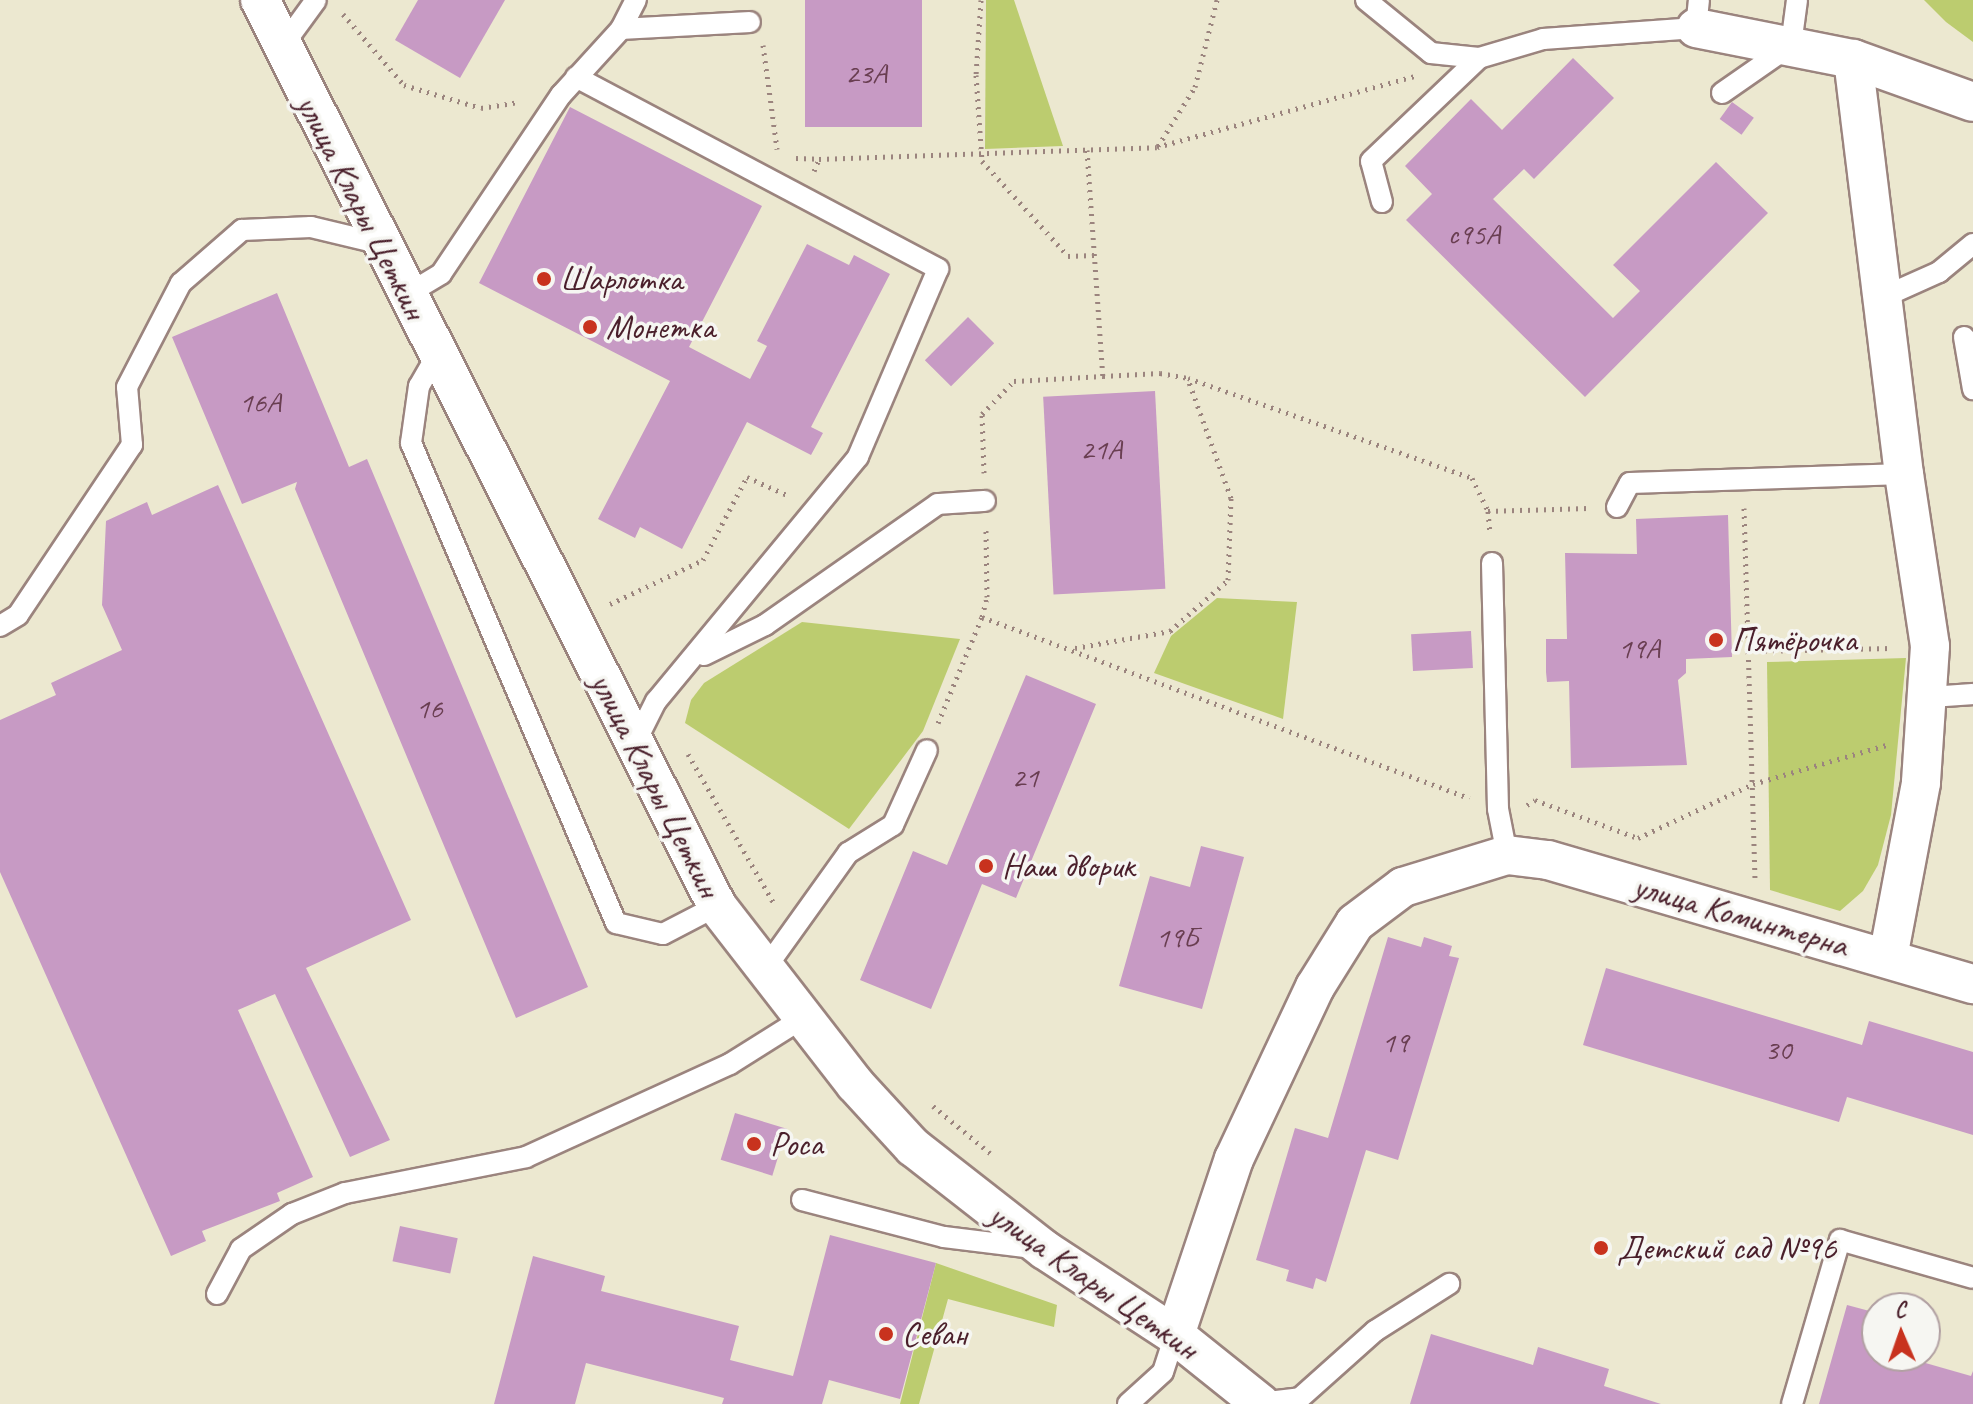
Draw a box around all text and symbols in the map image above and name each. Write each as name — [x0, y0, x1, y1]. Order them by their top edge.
house number: 23А — [845, 55, 887, 91]
street label: улица Клары Цеткин — [287, 87, 437, 327]
house number: с95А — [1448, 216, 1500, 252]
place label: Шарлотка — [560, 259, 682, 299]
marker: Шарлотка — [535, 270, 553, 288]
place label: Монетка — [606, 307, 715, 347]
marker: Монетка — [581, 318, 599, 336]
house number: 16А — [239, 384, 281, 420]
house number: 21А — [1080, 431, 1122, 467]
place label: Пятёрочка — [1732, 620, 1857, 660]
house number: 19А — [1618, 630, 1660, 666]
marker: Пятёрочка — [1707, 631, 1725, 649]
street label: улица Клары Цеткин — [581, 665, 731, 905]
house number: 16 — [416, 690, 442, 726]
house number: 21 — [1012, 759, 1038, 795]
place label: Наш дворик — [1002, 846, 1139, 886]
marker: Наш дворик — [977, 857, 995, 875]
street label: улица Коминтерна — [1630, 865, 1852, 965]
house number: 19Б — [1156, 919, 1198, 955]
house number: 19 — [1382, 1024, 1408, 1060]
house number: 30 — [1765, 1031, 1791, 1067]
place label: Роса — [770, 1124, 823, 1164]
marker: Роса — [745, 1135, 763, 1153]
street label: улица Клары Цеткин — [981, 1193, 1207, 1369]
place label: Детский сад №96 — [1617, 1228, 1836, 1268]
marker: Детский сад №96 — [1592, 1239, 1610, 1257]
north arrow — [1861, 1292, 1941, 1372]
text: С — [1894, 1296, 1906, 1324]
place label: Севан — [902, 1314, 967, 1354]
marker: Севан — [877, 1325, 895, 1343]

